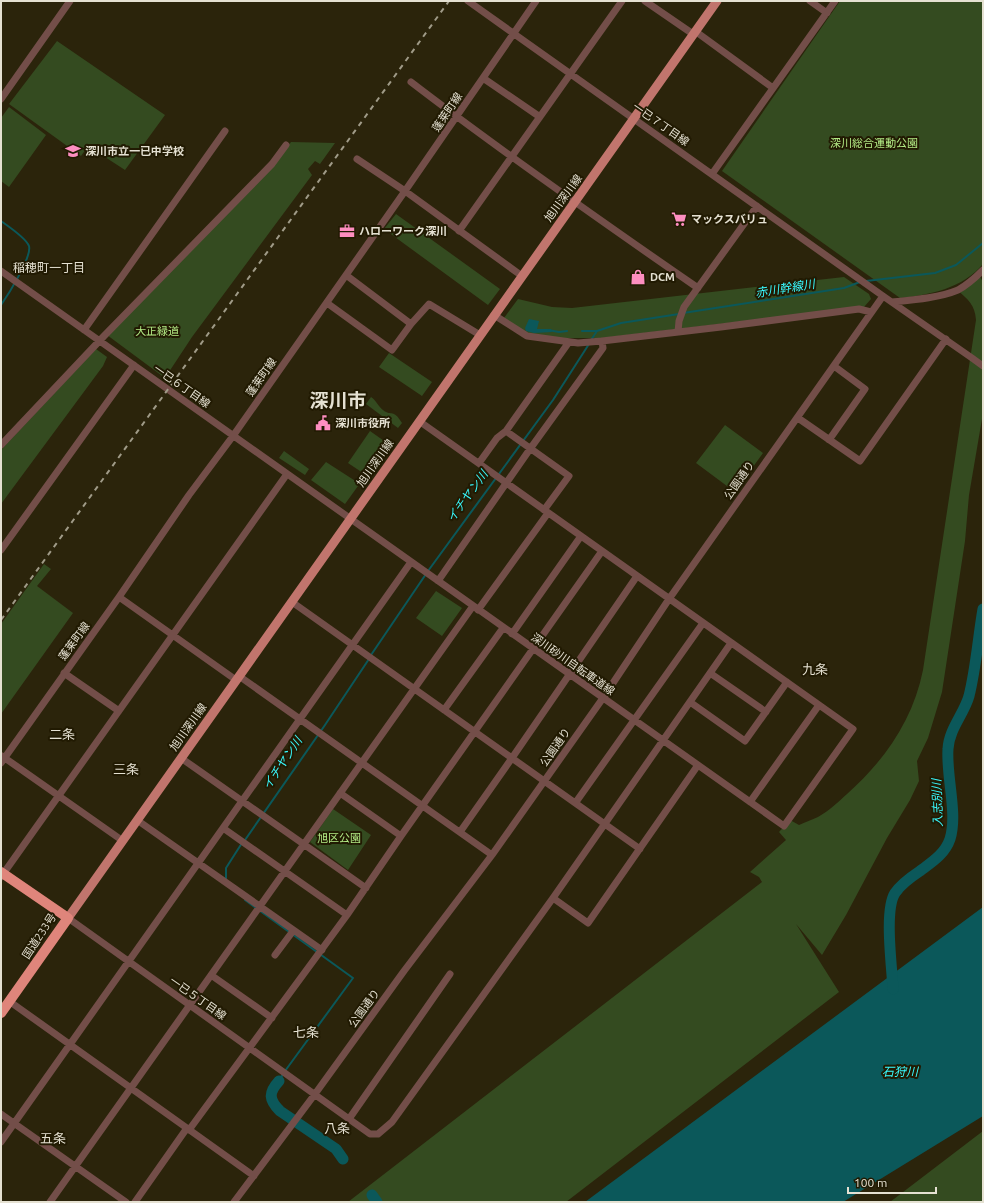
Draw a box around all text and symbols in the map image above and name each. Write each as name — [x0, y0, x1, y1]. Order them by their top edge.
street label: 蓬莱町線 — [430, 90, 464, 134]
street label: 一已７丁目線 — [631, 100, 691, 148]
park label: 深川総合運動公園 — [830, 137, 918, 149]
school or university icon: 深川市立一已中学校 — [64, 142, 82, 160]
place label: 深川市立一已中学校 — [85, 145, 184, 157]
street label: 旭川深川線 — [542, 172, 584, 224]
supermarket icon: マックスバリュ — [670, 210, 688, 228]
place label: マックスバリュ — [691, 213, 768, 225]
office icon: ハローワーク深川 — [338, 222, 356, 240]
place label: ハローワーク深川 — [359, 225, 447, 237]
district label: 稲穂町一丁目 — [13, 261, 85, 274]
shop icon: DCM — [629, 268, 647, 286]
place label: DCM — [650, 271, 675, 283]
water label: 赤川幹線川 — [754, 277, 818, 299]
park label: 大正緑道 — [135, 325, 179, 337]
street label: 蓬莱町線 — [243, 356, 279, 398]
street label: 一已６丁目線 — [152, 362, 212, 410]
district label: 深川市 — [309, 389, 367, 411]
public building icon: 深川市役所 — [314, 414, 332, 432]
place label: 深川市役所 — [335, 417, 390, 429]
street label: 旭川深川線 — [354, 437, 396, 489]
street label: 公園通り — [721, 459, 757, 501]
water label: イチヤン川 — [444, 466, 491, 524]
street label: 蓬莱町線 — [56, 620, 92, 662]
street label: 深川砂川自転車道線 — [529, 631, 617, 697]
district label: 九条 — [802, 662, 828, 676]
street label: 旭川深川線 — [167, 701, 209, 753]
street label: 公園通り — [537, 726, 573, 768]
district label: 二条 — [49, 727, 75, 741]
water label: イチヤン川 — [260, 733, 305, 792]
district label: 三条 — [113, 762, 139, 776]
water label: 入志別川 — [930, 777, 944, 827]
park label: 旭区公園 — [317, 832, 361, 844]
street label: 国道233号 — [20, 911, 58, 961]
street label: 一已５丁目線 — [168, 974, 228, 1022]
street label: 公園通り — [346, 987, 382, 1029]
district label: 七条 — [293, 1025, 319, 1039]
water label: 石狩川 — [882, 1065, 920, 1078]
district label: 八条 — [324, 1121, 350, 1135]
district label: 五条 — [40, 1131, 66, 1145]
scale bar — [848, 1169, 936, 1195]
text: 100 m — [854, 1176, 887, 1189]

